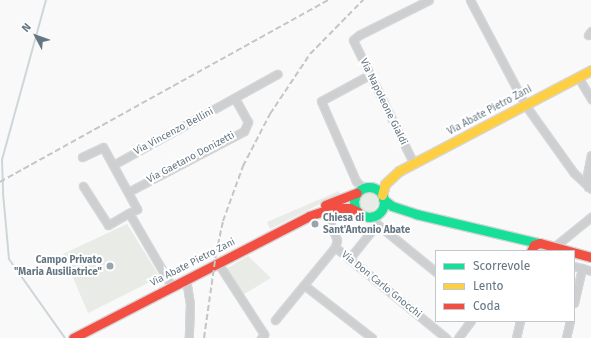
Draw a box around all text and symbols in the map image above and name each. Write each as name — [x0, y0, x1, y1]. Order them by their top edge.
north arrow — [16, 16, 56, 56]
text: N — [19, 21, 34, 35]
street label: Via Napoleone Gialdi — [357, 57, 409, 147]
street label: Via Abate Pietro Zani — [446, 84, 534, 138]
street label: Via Vincenzo Bellini — [132, 106, 216, 158]
street label: Via Gaetano Donizetti — [145, 130, 237, 186]
place label: Chiesa di Sant'Antonio Abate — [323, 212, 410, 236]
marker: Chiesa di Sant'Antonio Abate — [310, 219, 320, 229]
street label: Via Abate Pietro Zani — [148, 236, 238, 290]
street label: Via Don Carlo Gnocchi — [339, 249, 423, 321]
legend — [435, 250, 575, 322]
place label: Campo Privato "Maria Ausiliatrice" — [14, 254, 102, 278]
text: Scorrevole — [473, 259, 530, 273]
marker: Campo Privato "Maria Ausiliatrice" — [105, 261, 115, 271]
text: Lento — [473, 279, 503, 293]
text: Coda — [473, 299, 500, 313]

